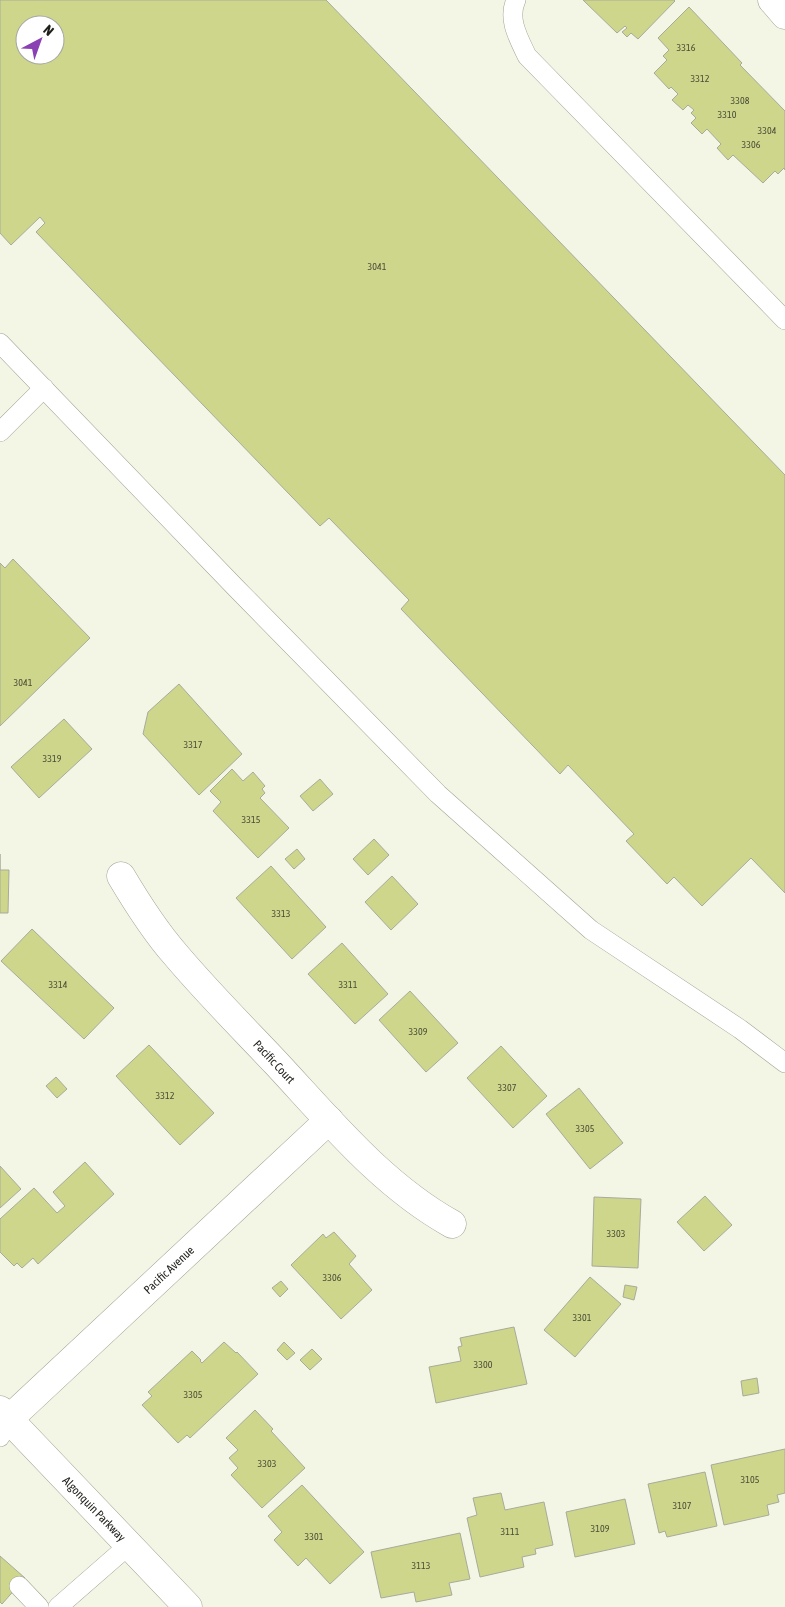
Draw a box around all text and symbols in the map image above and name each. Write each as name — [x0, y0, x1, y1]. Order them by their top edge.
north arrow — [15, 15, 65, 65]
text: N — [40, 21, 57, 39]
house number: 3316 — [677, 42, 696, 53]
house number: 3312 — [691, 73, 710, 84]
house number: 3308 — [731, 95, 750, 106]
house number: 3310 — [718, 109, 737, 120]
house number: 3304 — [758, 125, 777, 136]
house number: 3306 — [742, 139, 761, 150]
house number: 3041 — [368, 261, 387, 272]
house number: 3041 — [14, 677, 33, 688]
house number: 3317 — [184, 739, 203, 750]
house number: 3319 — [43, 753, 62, 764]
house number: 3315 — [242, 814, 261, 825]
house number: 3313 — [272, 908, 291, 919]
house number: 3314 — [49, 979, 68, 990]
house number: 3311 — [339, 979, 358, 990]
house number: 3309 — [409, 1026, 428, 1037]
street label: Pacific Court — [250, 1037, 298, 1087]
house number: 3307 — [498, 1082, 517, 1093]
house number: 3312 — [156, 1090, 175, 1101]
house number: 3305 — [576, 1123, 595, 1134]
house number: 3303 — [607, 1228, 626, 1239]
street label: Pacific Avenue — [141, 1243, 197, 1297]
house number: 3306 — [323, 1272, 342, 1283]
house number: 3301 — [573, 1312, 592, 1323]
house number: 3300 — [474, 1359, 493, 1370]
house number: 3305 — [184, 1389, 203, 1400]
house number: 3303 — [258, 1458, 277, 1469]
street label: Algonquin Parkway — [60, 1474, 128, 1544]
house number: 3105 — [741, 1474, 760, 1485]
house number: 3107 — [673, 1500, 692, 1511]
house number: 3109 — [591, 1523, 610, 1534]
house number: 3111 — [501, 1526, 520, 1537]
house number: 3301 — [305, 1531, 324, 1542]
house number: 3113 — [412, 1560, 431, 1571]

